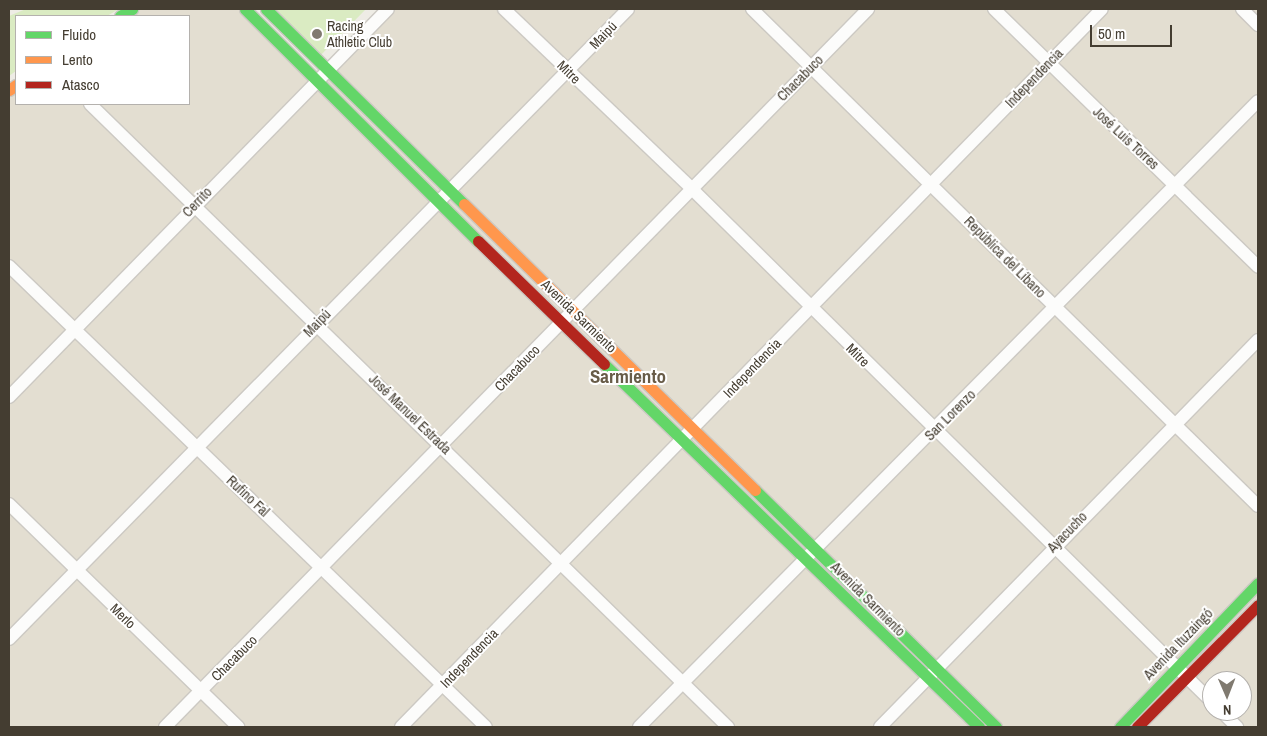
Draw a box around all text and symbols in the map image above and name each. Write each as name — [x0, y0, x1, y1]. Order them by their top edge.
legend — [15, 15, 190, 105]
scale bar — [1092, 15, 1174, 47]
place label: Racing Athletic Club — [327, 18, 392, 50]
street label: Maipú — [586, 18, 620, 52]
text: 50 m — [1098, 23, 1125, 44]
text: Fluido — [62, 24, 96, 45]
marker: Racing Athletic Club — [311, 28, 323, 40]
street label: Independencia — [1002, 45, 1066, 111]
text: Lento — [62, 49, 93, 70]
street label: Chacabuco — [774, 52, 826, 104]
street label: Mitre — [554, 57, 584, 87]
text: Atasco — [62, 74, 100, 95]
street label: José Luis Torres — [1089, 103, 1163, 173]
street label: Cerrito — [179, 184, 215, 220]
street label: República del Líbano — [961, 213, 1049, 301]
street label: Avenida Sarmiento — [538, 276, 620, 356]
street label: Maipú — [300, 306, 334, 340]
street label: Independencia — [720, 335, 784, 401]
street label: Mitre — [843, 340, 873, 370]
street label: Chacabuco — [491, 341, 543, 395]
district label: Sarmiento — [590, 366, 666, 388]
street label: José Manuel Estrada — [365, 371, 455, 457]
street label: San Lorenzo — [921, 386, 979, 444]
street label: Rufino Fal — [223, 472, 273, 520]
street label: Ayacucho — [1044, 508, 1090, 556]
street label: Avenida Sarmiento — [827, 558, 909, 640]
street label: Merlo — [107, 600, 139, 632]
street label: Avenida Ituzaingó — [1140, 605, 1216, 683]
street label: Independencia — [437, 625, 501, 691]
street label: Chacabuco — [208, 632, 260, 684]
north arrow — [1202, 671, 1252, 721]
text: N — [1223, 701, 1232, 719]

